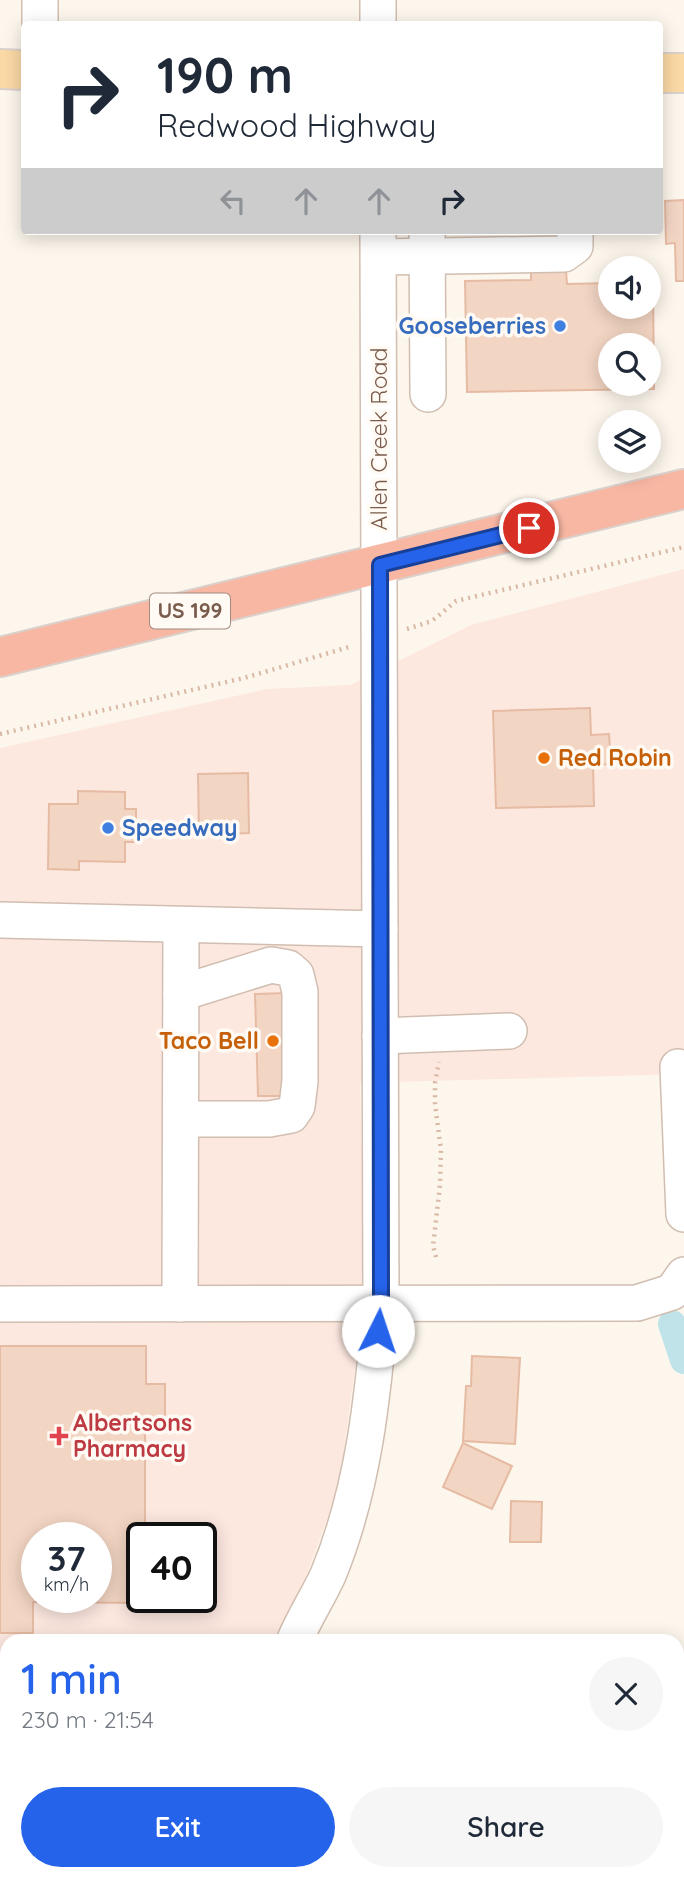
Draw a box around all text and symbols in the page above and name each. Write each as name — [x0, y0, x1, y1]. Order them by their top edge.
text: 190 m — [157, 44, 293, 105]
icon: right — [42, 49, 133, 140]
text: Redwood Highway — [157, 105, 436, 145]
icon: left — [214, 182, 252, 220]
icon: ahead — [287, 182, 325, 220]
icon: ahead — [360, 182, 398, 220]
icon: right — [433, 182, 471, 220]
map controls — [598, 256, 661, 473]
button: sound — [598, 256, 661, 319]
place label: Gooseberries — [399, 311, 546, 340]
marker: Gooseberries — [552, 318, 568, 334]
button: search — [598, 333, 661, 396]
street label: Allen Creek Road — [364, 348, 393, 530]
button: layers — [598, 410, 661, 473]
pin — [499, 498, 559, 558]
icon: arrive — [510, 509, 548, 547]
road number: US 199 — [150, 594, 230, 628]
place label: Red Robin — [558, 743, 672, 772]
marker: Red Robin — [536, 750, 552, 766]
place label: Speedway — [122, 813, 237, 842]
marker: Speedway — [100, 820, 116, 836]
place label: Taco Bell — [159, 1026, 259, 1055]
marker: Taco Bell — [265, 1033, 281, 1049]
position arrow — [341, 1294, 415, 1368]
place label: Albertsons Pharmacy — [73, 1408, 192, 1463]
marker: Albertsons Pharmacy — [51, 1428, 67, 1444]
speed limit sign: 40 — [126, 1522, 217, 1613]
text: 37 — [47, 1536, 86, 1580]
text: km/h — [44, 1573, 89, 1596]
text: 1 min — [21, 1652, 122, 1705]
button: close — [589, 1657, 663, 1731]
text: 230 m · 21:54 — [21, 1705, 154, 1734]
button: Exit — [21, 1787, 335, 1867]
button: Share — [349, 1787, 663, 1867]

